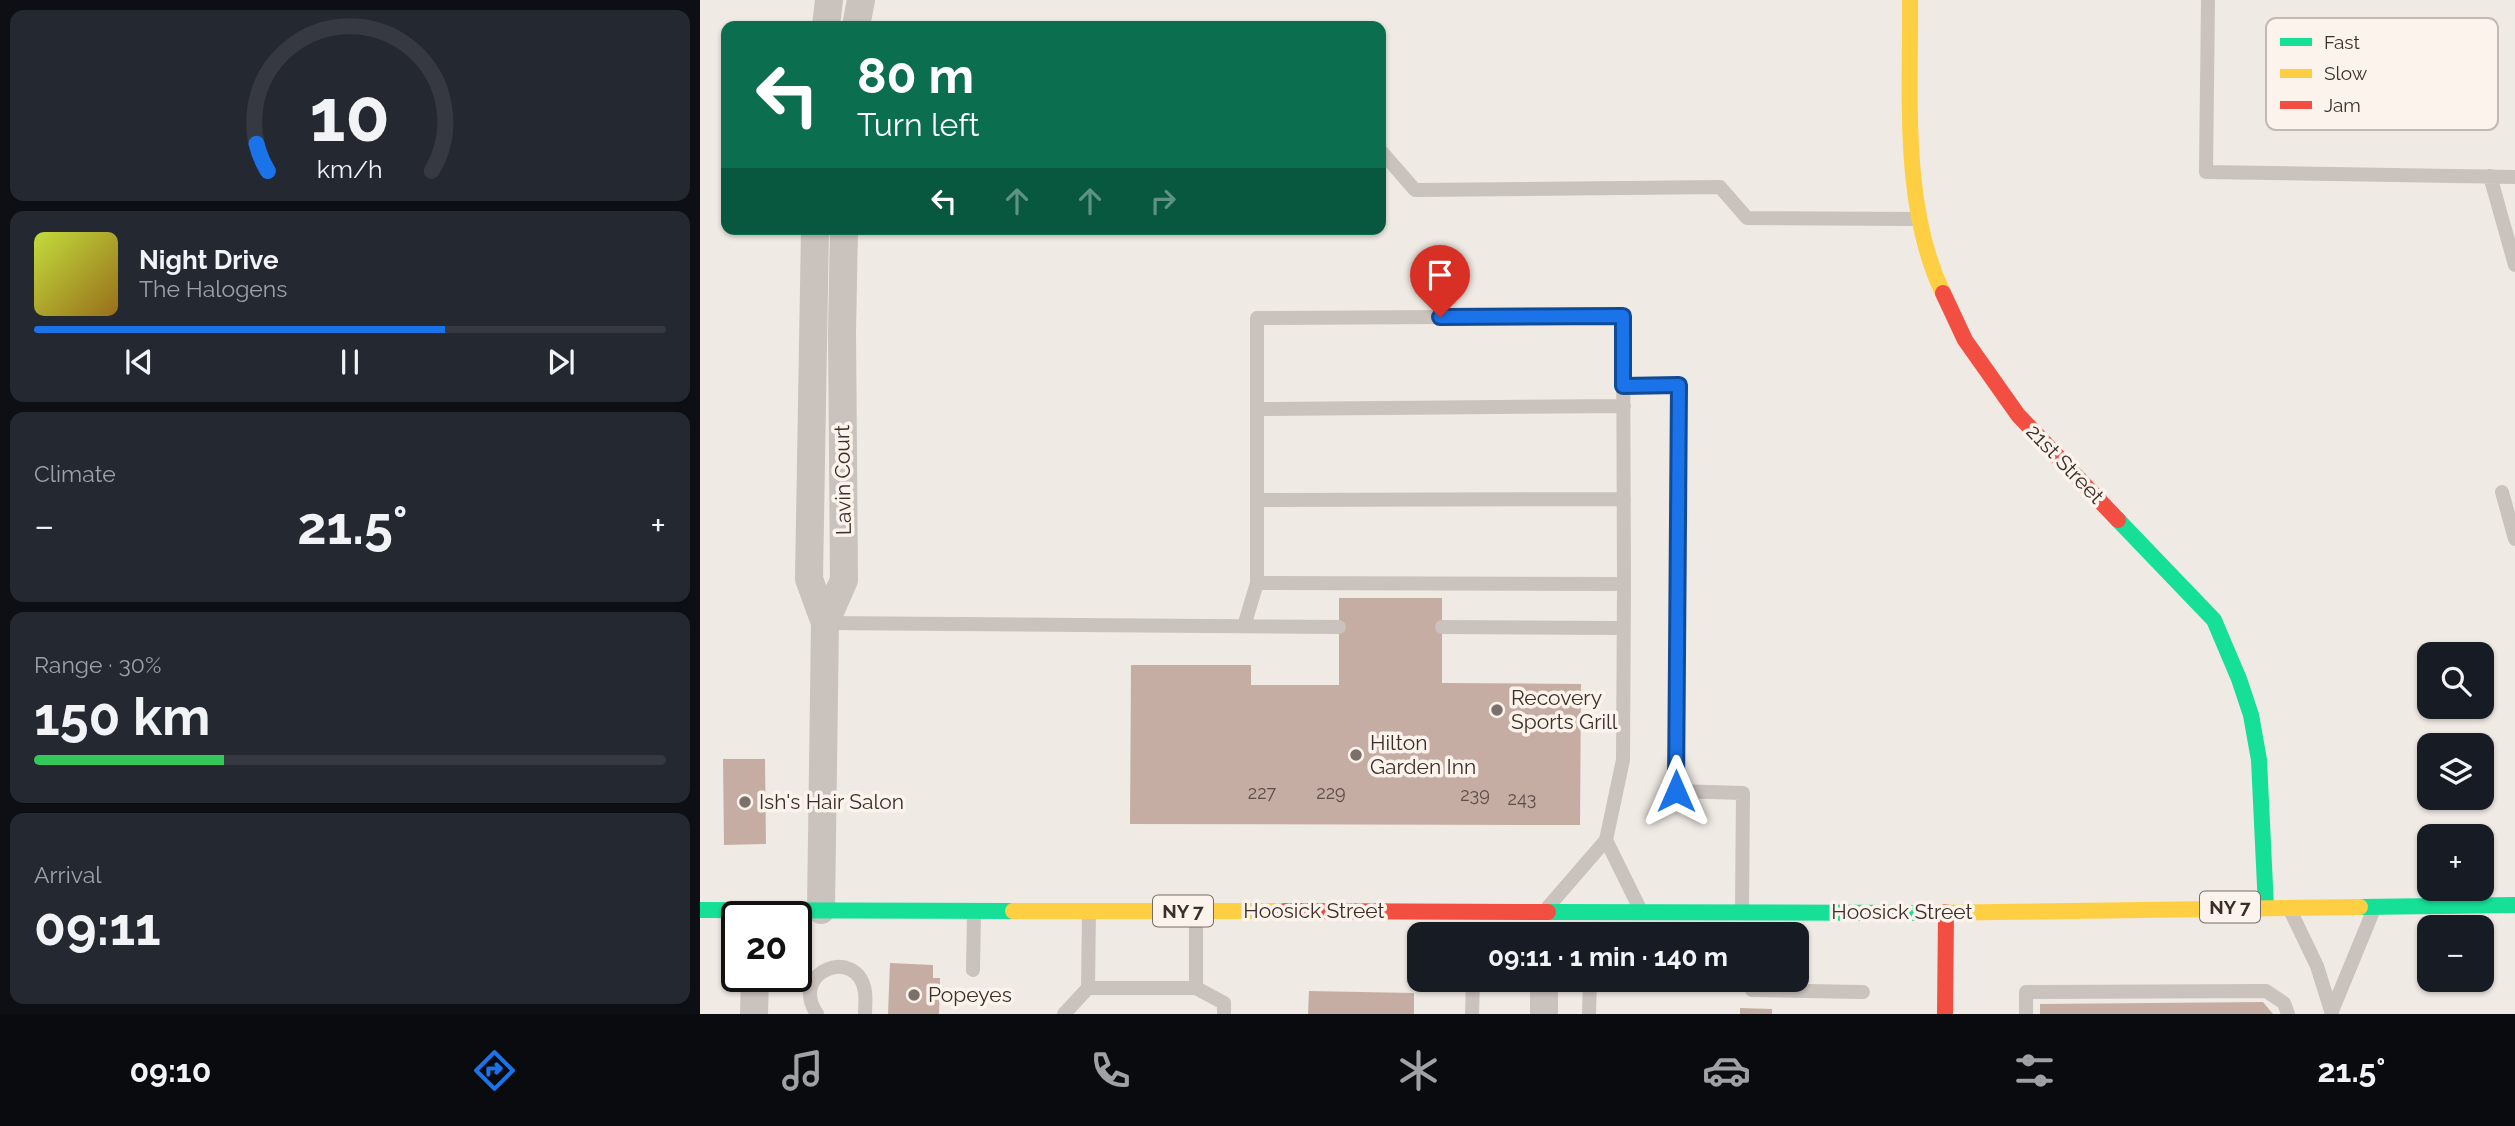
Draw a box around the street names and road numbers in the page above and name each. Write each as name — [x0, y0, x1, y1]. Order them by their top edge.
street label: 21st Street — [2021, 419, 2109, 509]
street label: Lavin Court — [829, 425, 856, 535]
road number: NY 7 — [2200, 892, 2260, 923]
road number: NY 7 — [1153, 896, 1213, 926]
street label: Hoosick Street — [1243, 898, 1385, 923]
street label: Hoosick Street — [1831, 899, 1973, 924]

